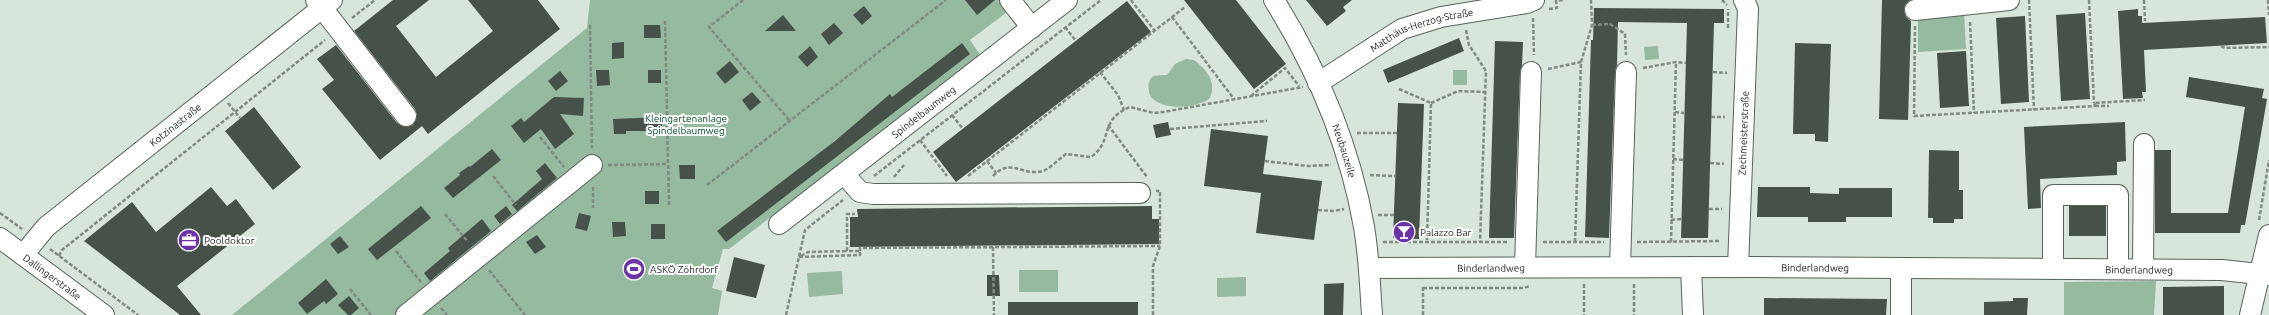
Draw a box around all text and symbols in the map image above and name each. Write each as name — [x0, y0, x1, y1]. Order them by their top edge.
street label: Matthäus-Herzog-Straße — [1368, 7, 1474, 54]
street label: Spindelbaumweg — [890, 84, 958, 140]
street label: Zechmeisterstraße — [1737, 91, 1751, 176]
street label: Kotzinastraße — [147, 101, 203, 149]
park label: Kleingartenanlage Spindelbaumweg — [645, 113, 727, 136]
street label: Neubauzeile — [1330, 123, 1358, 179]
bar icon: Palazzo Bar — [1391, 219, 1417, 245]
office icon: Pooldoktor — [176, 227, 202, 253]
place label: Palazzo Bar — [1420, 227, 1472, 238]
place label: Pooldoktor — [204, 235, 255, 246]
street label: Dallingerstraße — [21, 252, 83, 302]
sports icon: ASKÖ Zöhrdorf — [621, 256, 647, 282]
street label: Binderlandweg — [1781, 262, 1849, 274]
street label: Binderlandweg — [1457, 263, 1525, 274]
place label: ASKÖ Zöhrdorf — [650, 264, 718, 275]
street label: Binderlandweg — [2105, 264, 2173, 276]

